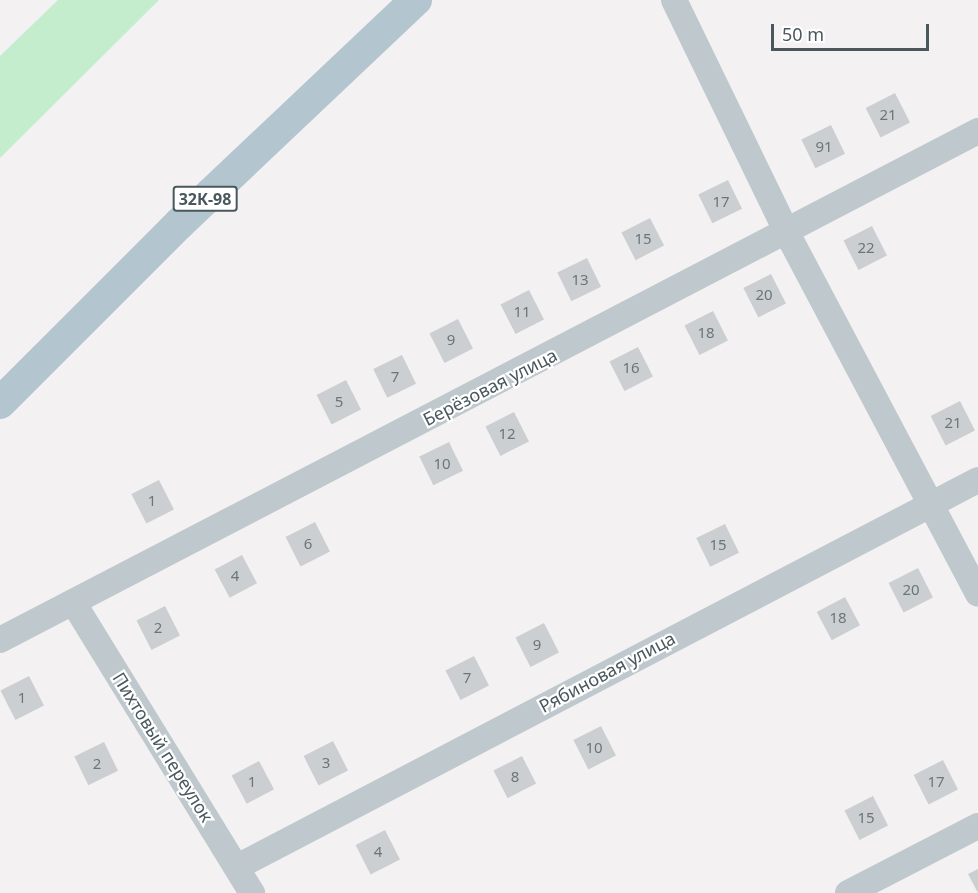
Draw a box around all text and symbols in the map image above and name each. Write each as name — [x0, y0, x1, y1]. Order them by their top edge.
scale bar — [774, 12, 932, 50]
text: 50 m — [782, 22, 824, 46]
house number: 21 — [879, 106, 897, 124]
house number: 91 — [815, 138, 833, 156]
road number: 32К-98 — [172, 186, 238, 212]
house number: 17 — [712, 193, 730, 211]
house number: 15 — [634, 230, 652, 248]
house number: 22 — [857, 239, 875, 257]
house number: 13 — [571, 271, 589, 289]
house number: 20 — [755, 286, 773, 304]
house number: 11 — [513, 303, 531, 321]
house number: 18 — [697, 324, 715, 342]
house number: 9 — [447, 331, 455, 349]
street label: Берёзовая улица — [419, 344, 561, 430]
house number: 16 — [622, 359, 640, 377]
house number: 7 — [391, 368, 399, 386]
house number: 5 — [335, 393, 343, 411]
house number: 21 — [944, 414, 962, 432]
house number: 12 — [498, 425, 516, 443]
house number: 10 — [433, 455, 451, 473]
house number: 1 — [148, 492, 156, 510]
house number: 6 — [304, 535, 312, 553]
house number: 15 — [709, 536, 727, 554]
house number: 4 — [231, 567, 239, 585]
house number: 20 — [902, 581, 920, 599]
house number: 18 — [829, 609, 847, 627]
house number: 2 — [154, 619, 162, 637]
street label: Рябиновая улица — [535, 627, 679, 717]
house number: 9 — [533, 636, 541, 654]
street label: Пихтовый переулок — [108, 668, 218, 826]
house number: 7 — [463, 669, 471, 687]
house number: 1 — [18, 689, 26, 707]
house number: 10 — [585, 739, 603, 757]
house number: 3 — [322, 754, 330, 772]
house number: 2 — [93, 755, 101, 773]
house number: 8 — [511, 768, 519, 786]
house number: 1 — [248, 773, 256, 791]
house number: 17 — [927, 773, 945, 791]
house number: 15 — [857, 809, 875, 827]
house number: 4 — [374, 843, 382, 861]

